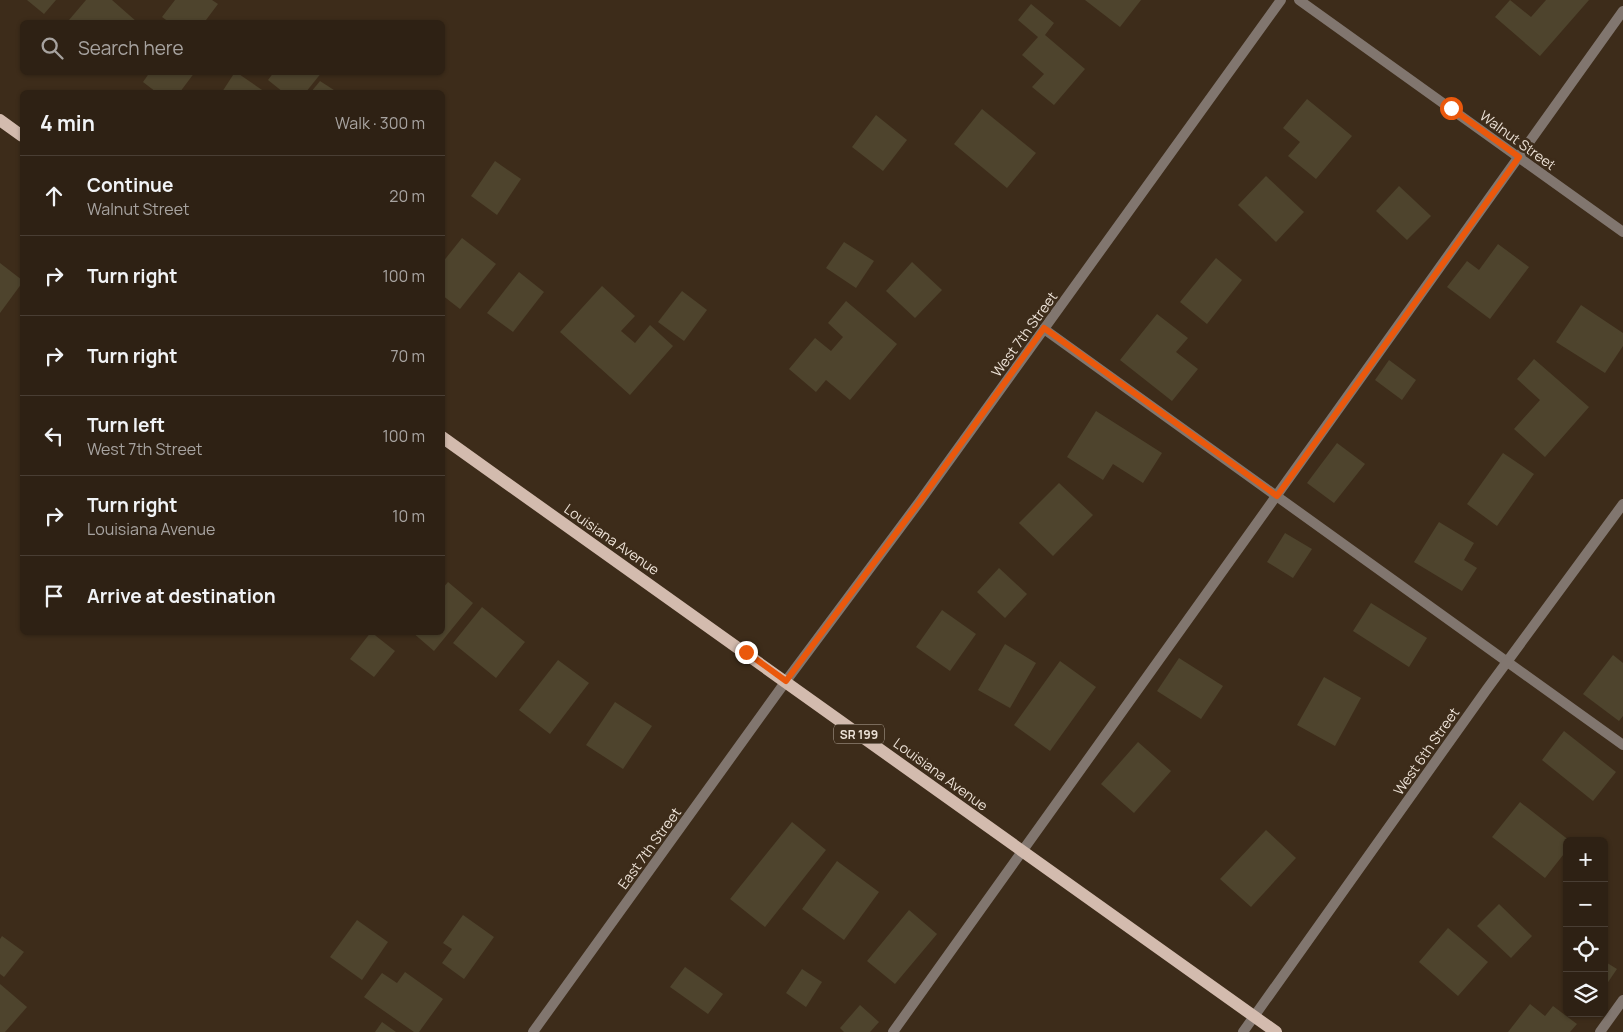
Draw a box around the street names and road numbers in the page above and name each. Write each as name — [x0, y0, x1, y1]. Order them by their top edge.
street label: Walnut Street — [1476, 106, 1560, 174]
street label: West 7th Street — [987, 287, 1062, 380]
street label: Louisiana Avenue — [561, 499, 663, 579]
street label: West 6th Street — [1389, 703, 1463, 799]
road number: SR 199 — [834, 724, 884, 744]
street label: Louisiana Avenue — [890, 733, 992, 815]
street label: East 7th Street — [613, 803, 685, 893]

